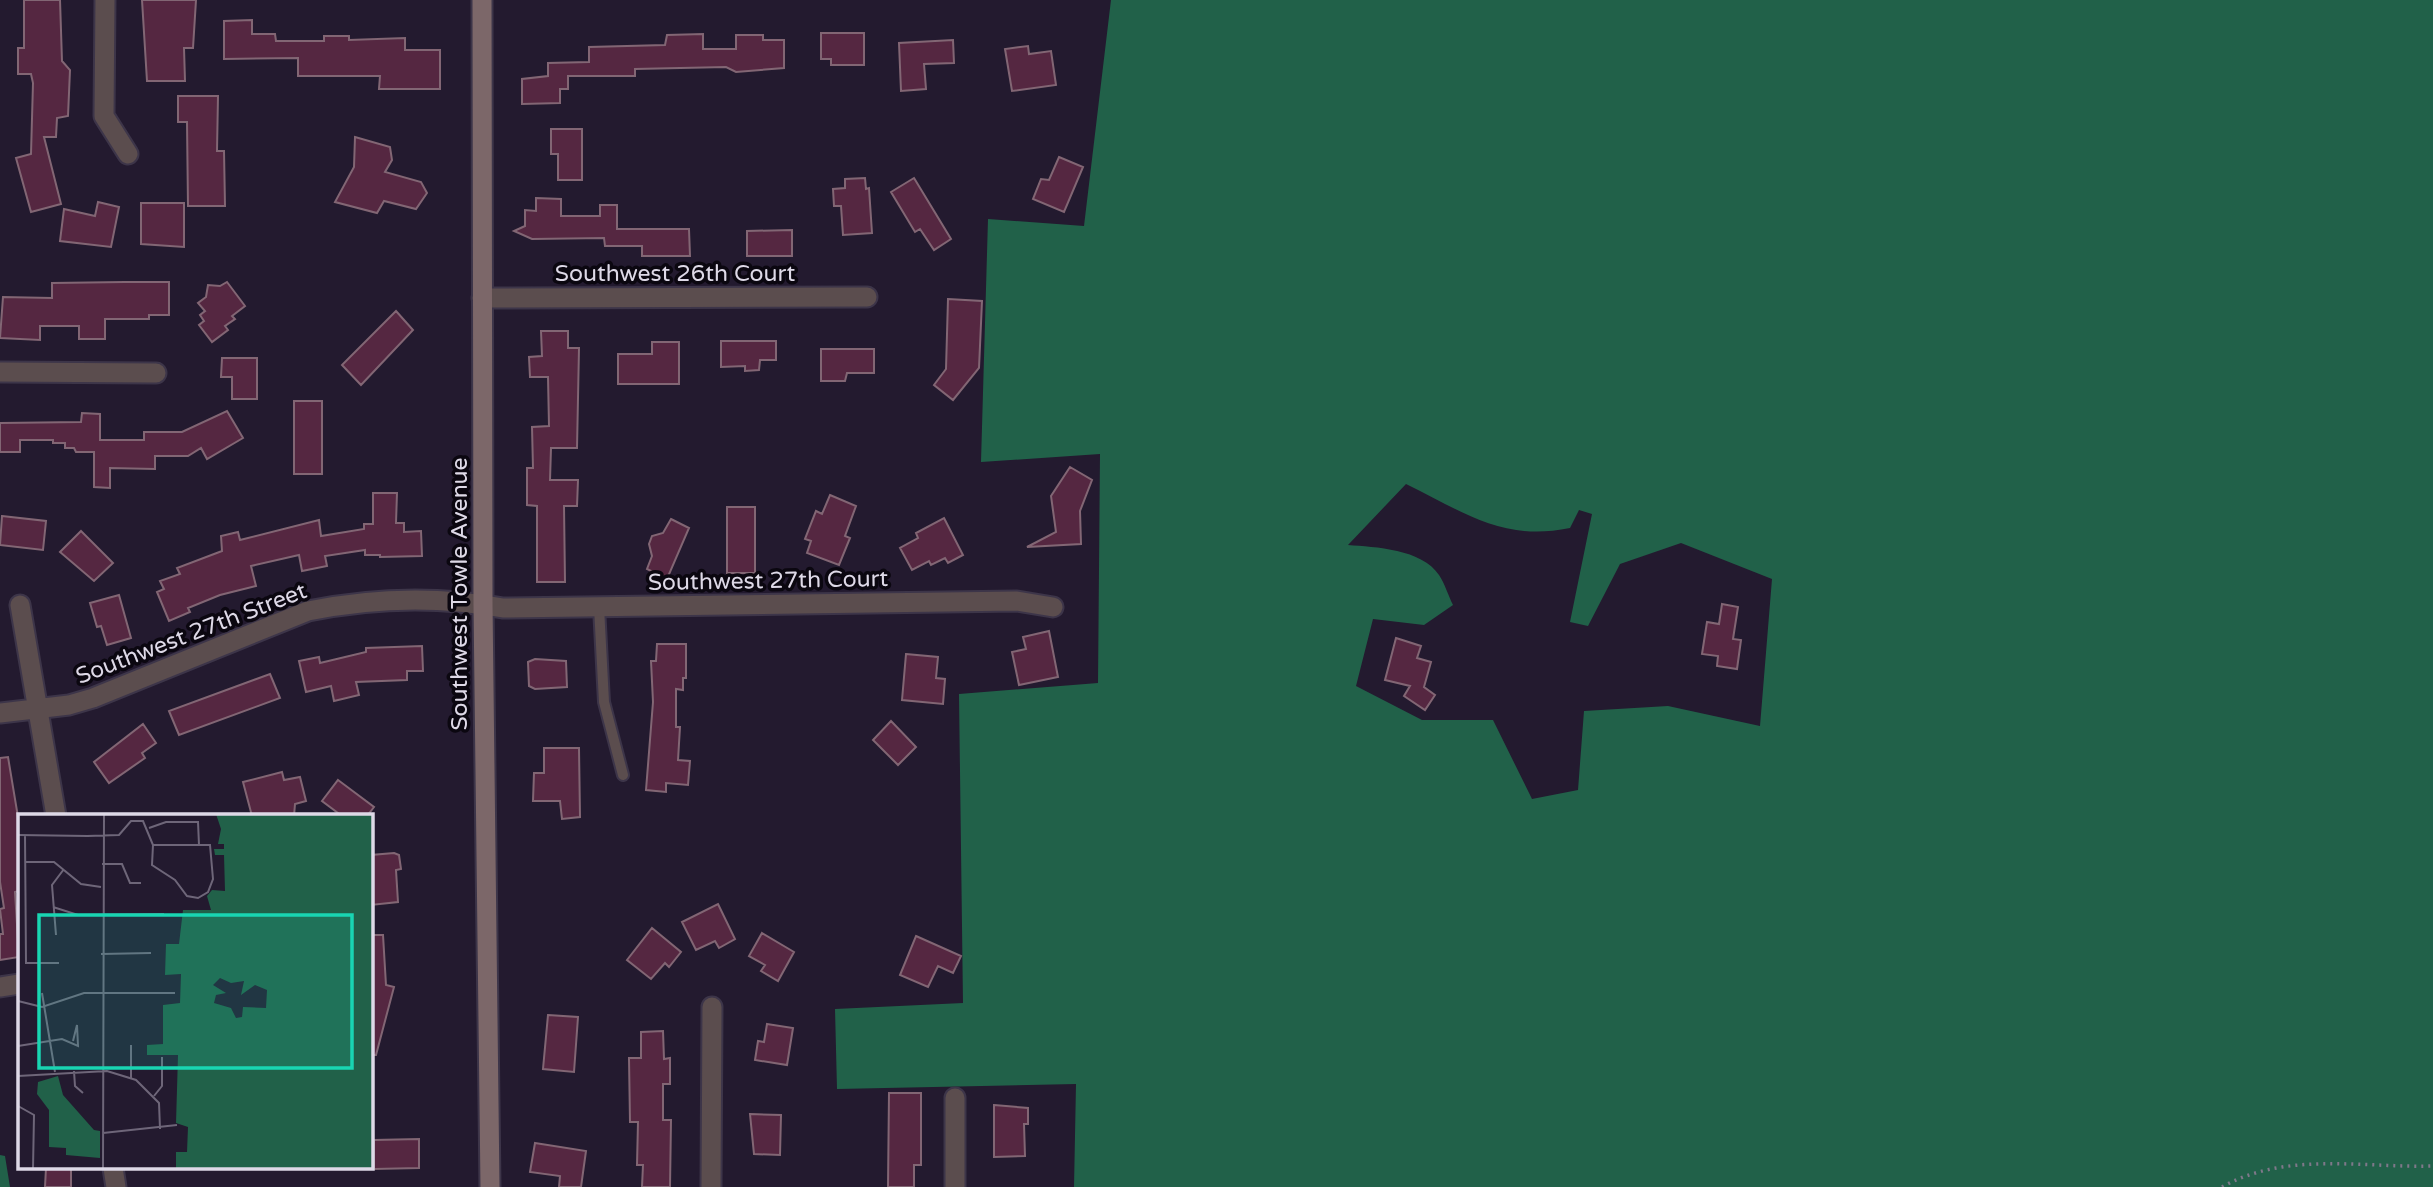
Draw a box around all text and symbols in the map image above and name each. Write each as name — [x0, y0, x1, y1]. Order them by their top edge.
street label: Southwest 26th Court — [555, 260, 795, 288]
street label: Southwest Towle Avenue — [446, 457, 474, 731]
street label: Southwest 27th Court — [648, 565, 889, 597]
street label: Southwest 27th Street — [72, 577, 311, 691]
inset map — [18, 814, 373, 1170]

